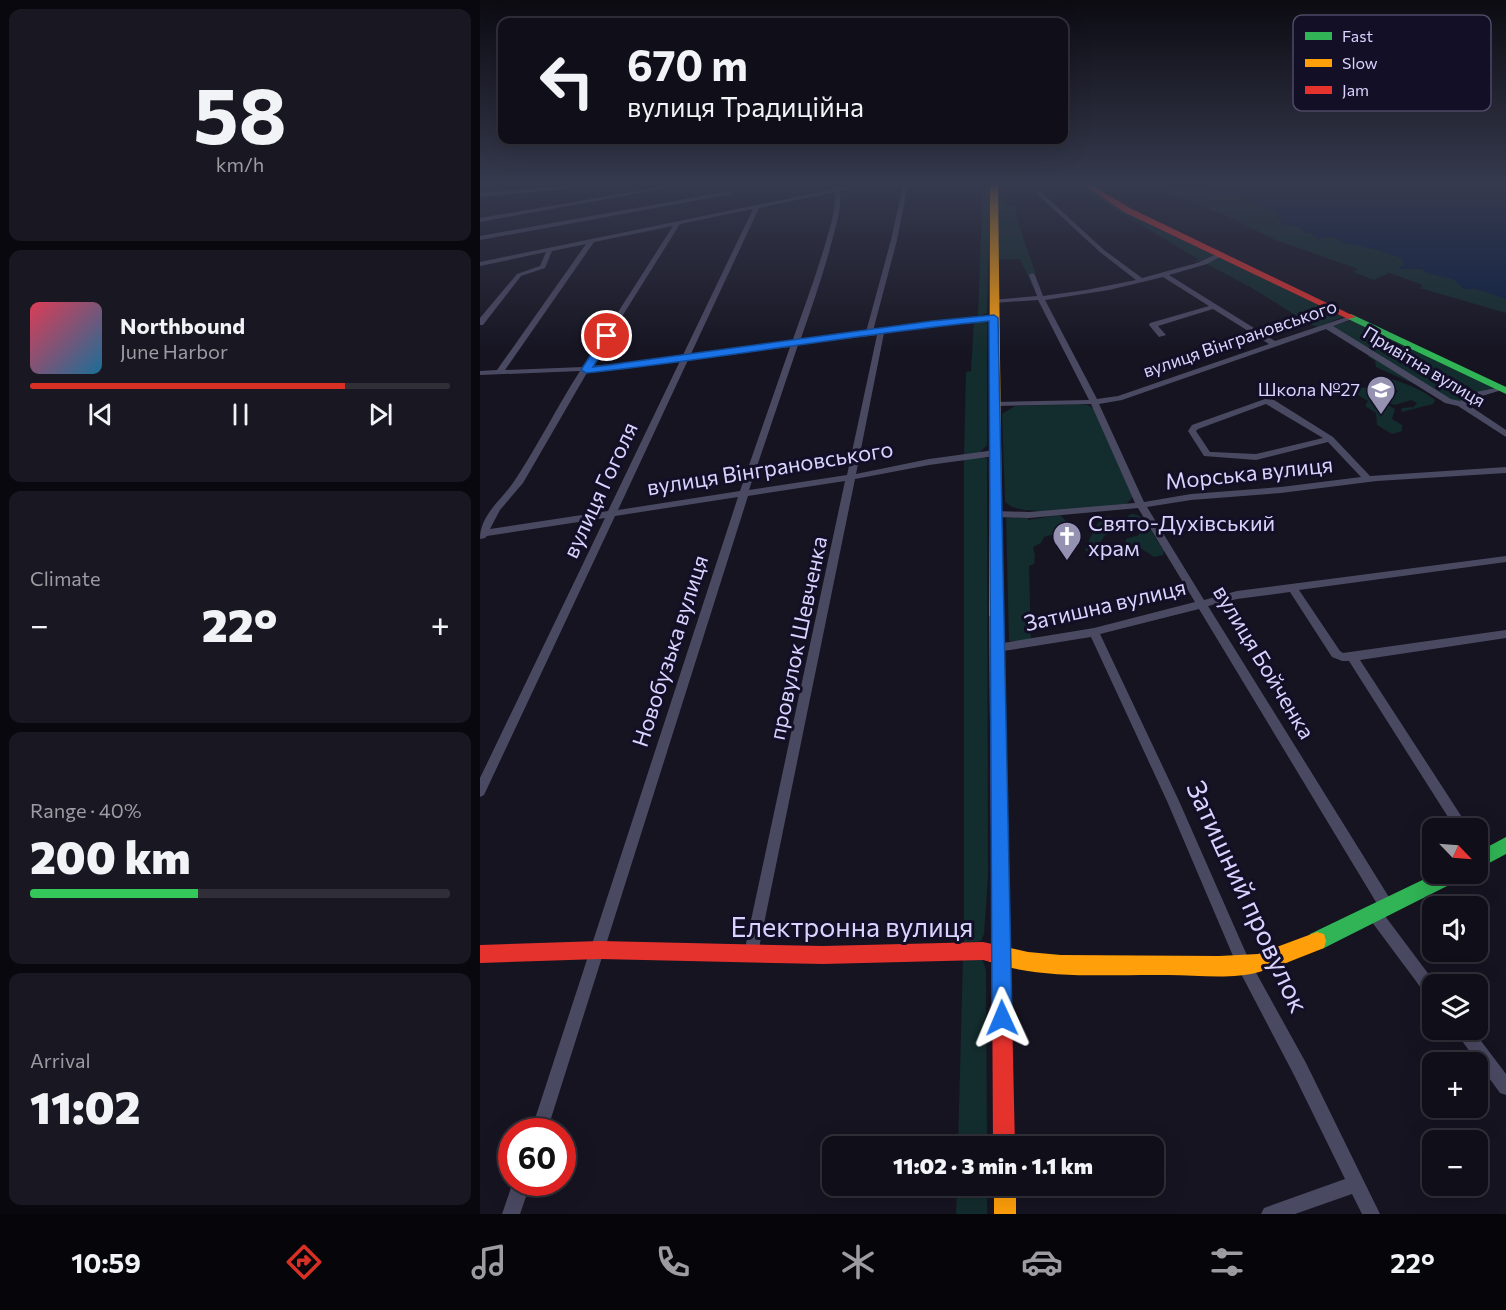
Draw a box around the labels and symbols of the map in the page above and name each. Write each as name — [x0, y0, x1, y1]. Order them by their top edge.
legend — [1293, 15, 1491, 111]
text: Fast — [1342, 26, 1373, 45]
text: Slow — [1342, 53, 1378, 72]
text: Jam — [1342, 80, 1369, 99]
street label: вулиця Вінграновського — [1140, 294, 1340, 382]
pin — [581, 310, 632, 361]
street label: Привітна вулиця — [1359, 321, 1490, 411]
school or university icon: Школа №27 — [1365, 374, 1397, 416]
place label: Школа №27 — [1258, 378, 1360, 400]
street label: вулиця Гоголя — [556, 418, 643, 562]
street label: вулиця Вінграновського — [645, 435, 895, 500]
street label: Морська вулиця — [1164, 450, 1334, 495]
place label: Свято-Духівський храм — [1088, 509, 1275, 561]
church icon: Свято-Духівський храм — [1051, 520, 1083, 562]
street label: провулок Шевченка — [763, 533, 832, 742]
street label: Новобузька вулиця — [626, 552, 713, 750]
street label: Затишна вулиця — [1021, 573, 1188, 636]
street label: вулиця Бойченка — [1208, 580, 1321, 744]
street label: Затишний провулок — [1180, 775, 1317, 1018]
north arrow — [1422, 818, 1488, 884]
street label: Електронна вулиця — [730, 910, 974, 943]
position arrow — [970, 986, 1034, 1050]
speed limit sign: 60 — [498, 1118, 576, 1196]

